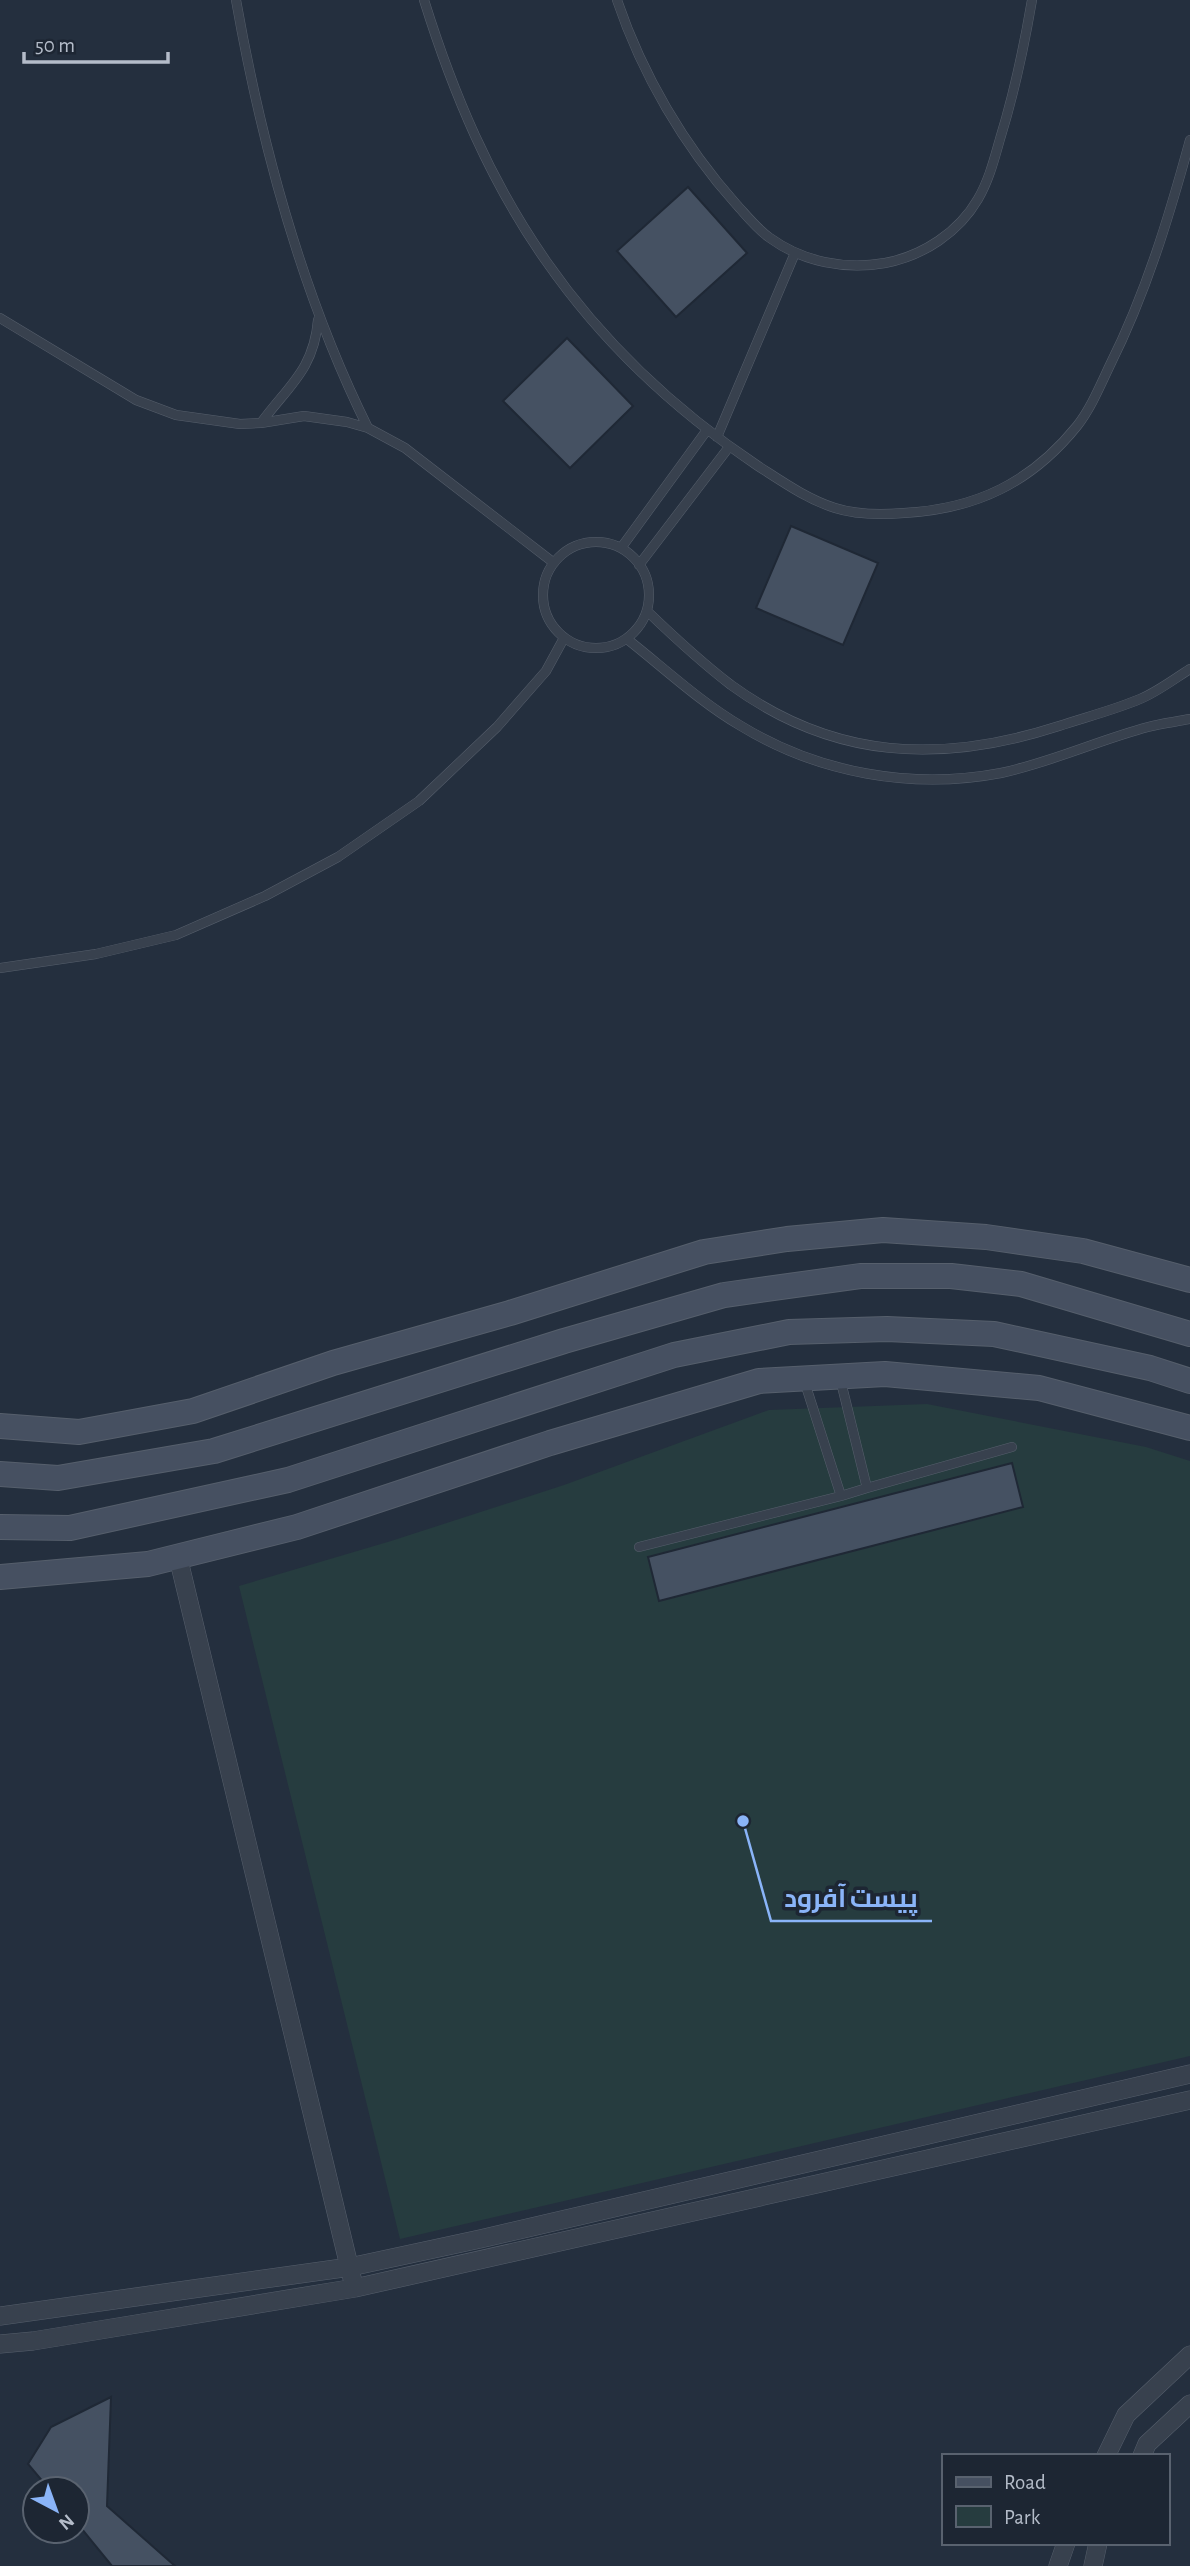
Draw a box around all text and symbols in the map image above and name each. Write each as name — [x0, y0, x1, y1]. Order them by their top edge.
scale bar — [24, 21, 168, 65]
text: 50 m — [35, 35, 75, 56]
callout: پیست آفرود — [771, 1874, 932, 1921]
text: پیست آفرود — [784, 1883, 918, 1916]
legend — [942, 2454, 1169, 2545]
text: Road — [1004, 2472, 1046, 2493]
north arrow — [21, 2475, 91, 2545]
text: Park — [1004, 2507, 1041, 2528]
text: N — [55, 2510, 77, 2533]

